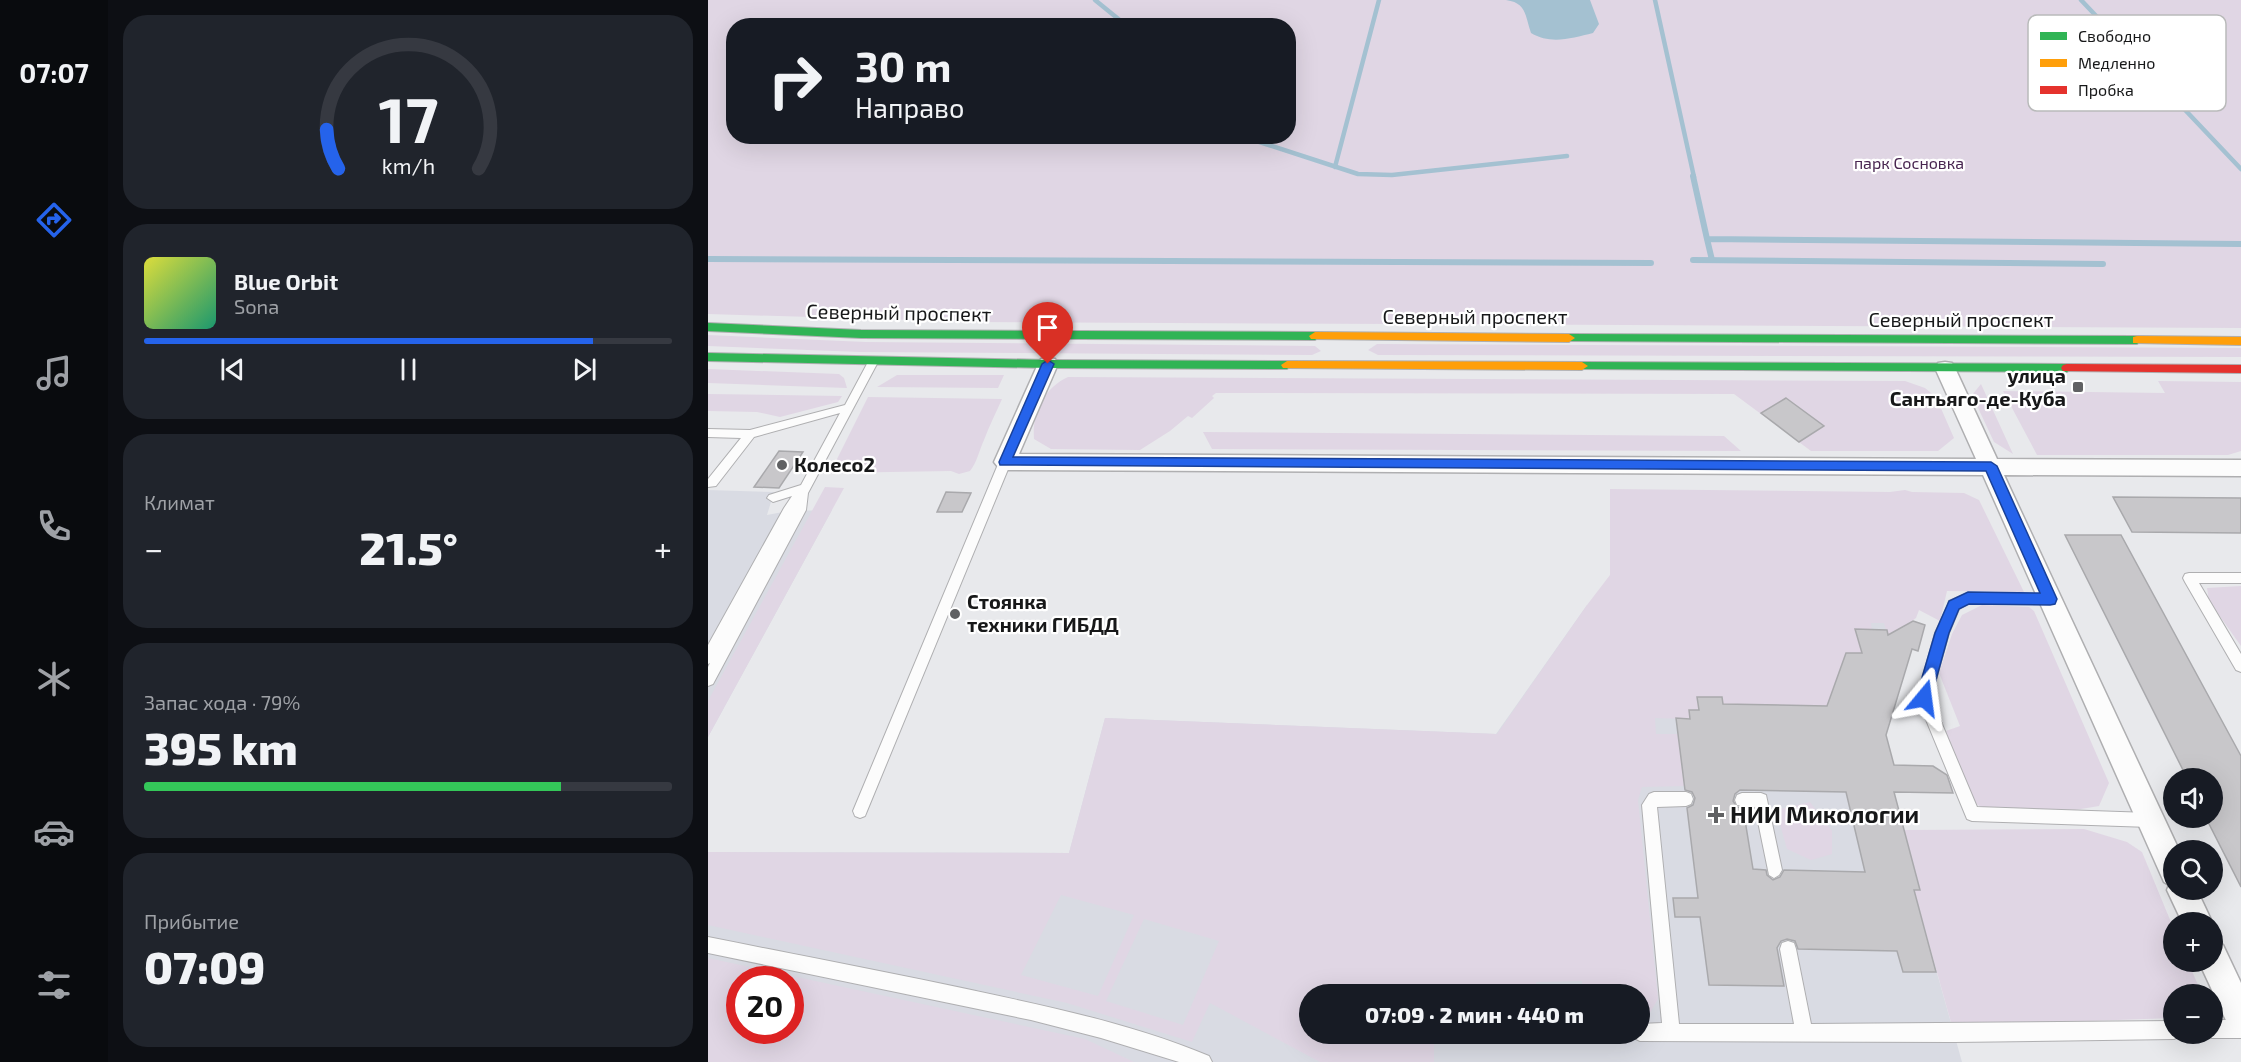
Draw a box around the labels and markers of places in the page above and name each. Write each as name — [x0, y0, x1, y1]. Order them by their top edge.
pin — [1022, 302, 1073, 364]
place label: улица Сантьяго-де-Куба — [1890, 363, 2066, 410]
marker: улица Сантьяго-де-Куба — [2071, 380, 2085, 394]
place label: Колесо2 — [794, 452, 875, 476]
marker: Колесо2 — [775, 458, 789, 472]
place label: Стоянка техники ГИБДД — [967, 589, 1119, 636]
marker: Стоянка техники ГИБДД — [948, 607, 962, 621]
place label: НИИ Микологии — [1730, 799, 1919, 828]
marker: НИИ Микологии — [1707, 806, 1725, 824]

